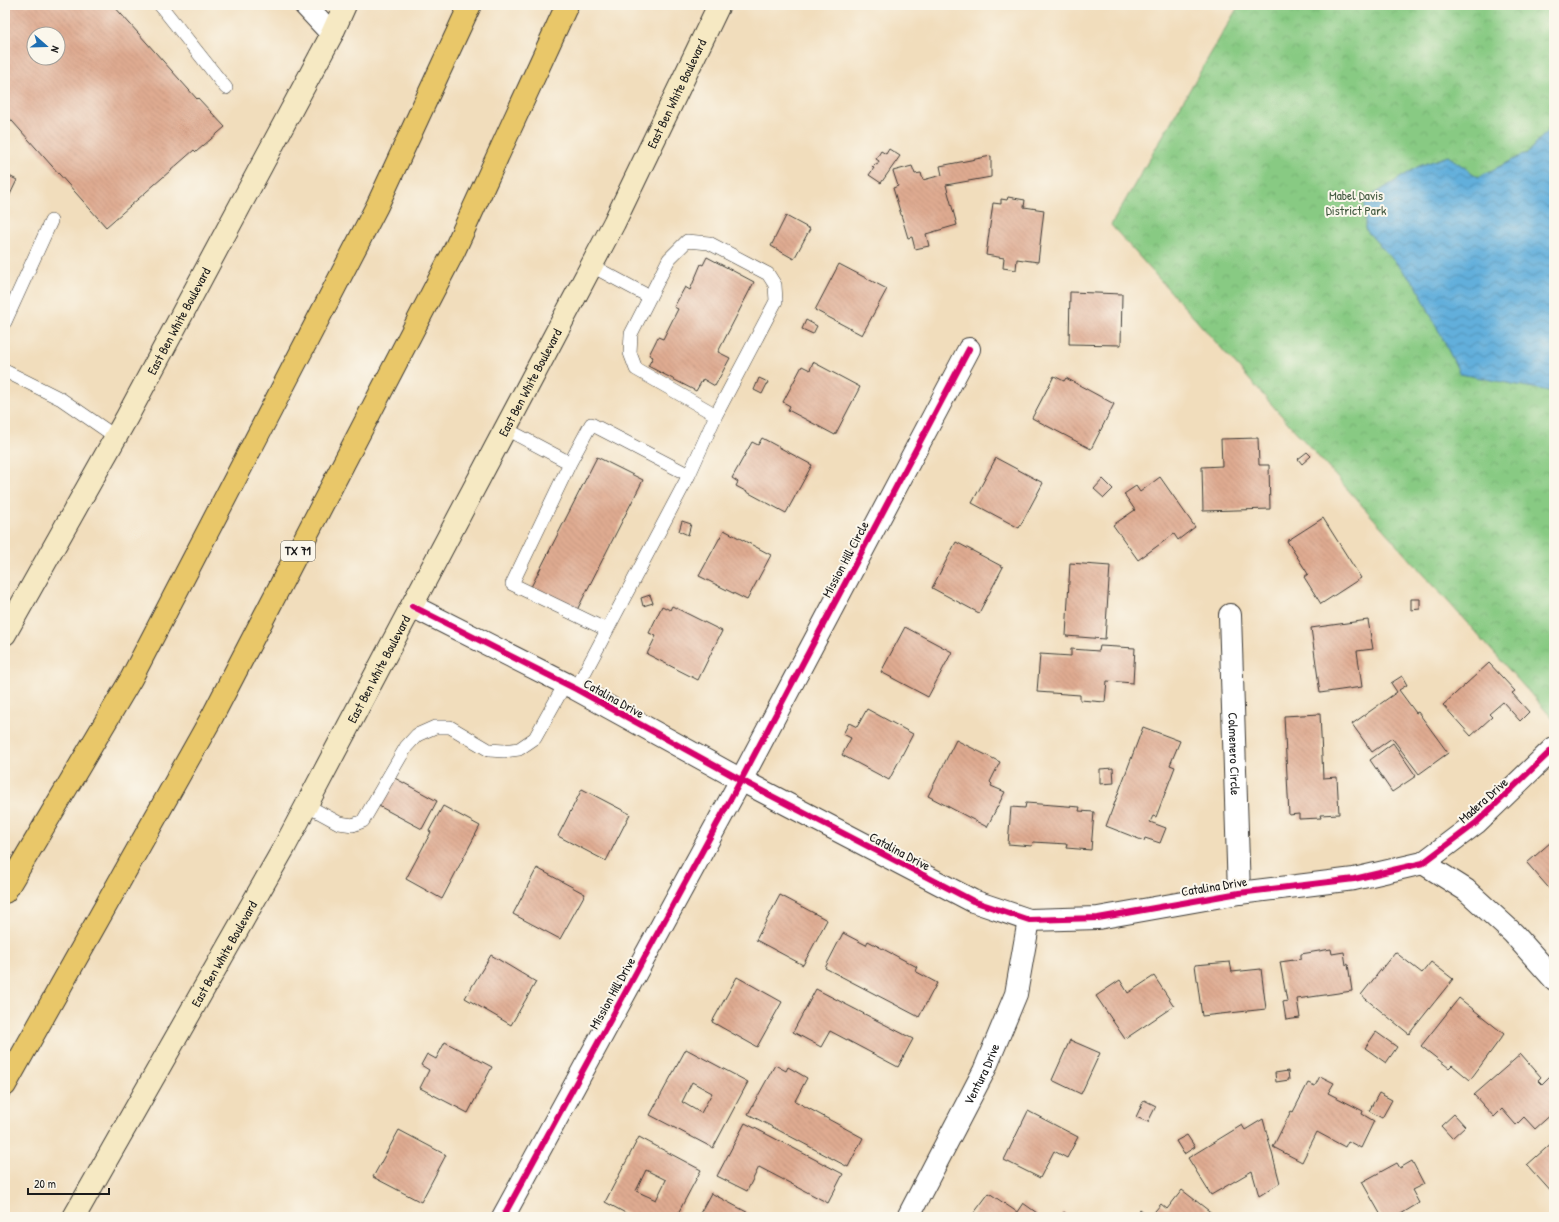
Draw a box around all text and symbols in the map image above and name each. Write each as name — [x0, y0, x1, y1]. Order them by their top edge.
north arrow — [26, 26, 66, 66]
street label: East Ben White Boulevard — [642, 36, 710, 151]
text: N — [48, 44, 63, 55]
park label: Mabel Davis District Park — [1326, 186, 1387, 219]
street label: East Ben White Boulevard — [142, 264, 215, 378]
street label: East Ben White Boulevard — [494, 326, 566, 439]
street label: Mission Hill Circle — [817, 518, 873, 600]
road number: TX 71 — [281, 541, 315, 561]
street label: East Ben White Boulevard — [343, 612, 414, 726]
street label: Catalina Drive — [581, 674, 647, 722]
street label: Colmenero Circle — [1224, 712, 1245, 796]
street label: Madera Drive — [1454, 773, 1512, 827]
street label: Catalina Drive — [866, 827, 934, 875]
street label: Catalina Drive — [1180, 872, 1248, 900]
street label: East Ben White Boulevard — [187, 897, 261, 1010]
street label: Mission Hill Drive — [585, 954, 639, 1032]
street label: Ventura Drive — [959, 1041, 1004, 1107]
scale bar — [28, 1170, 109, 1196]
text: 20 m — [34, 1175, 56, 1192]

